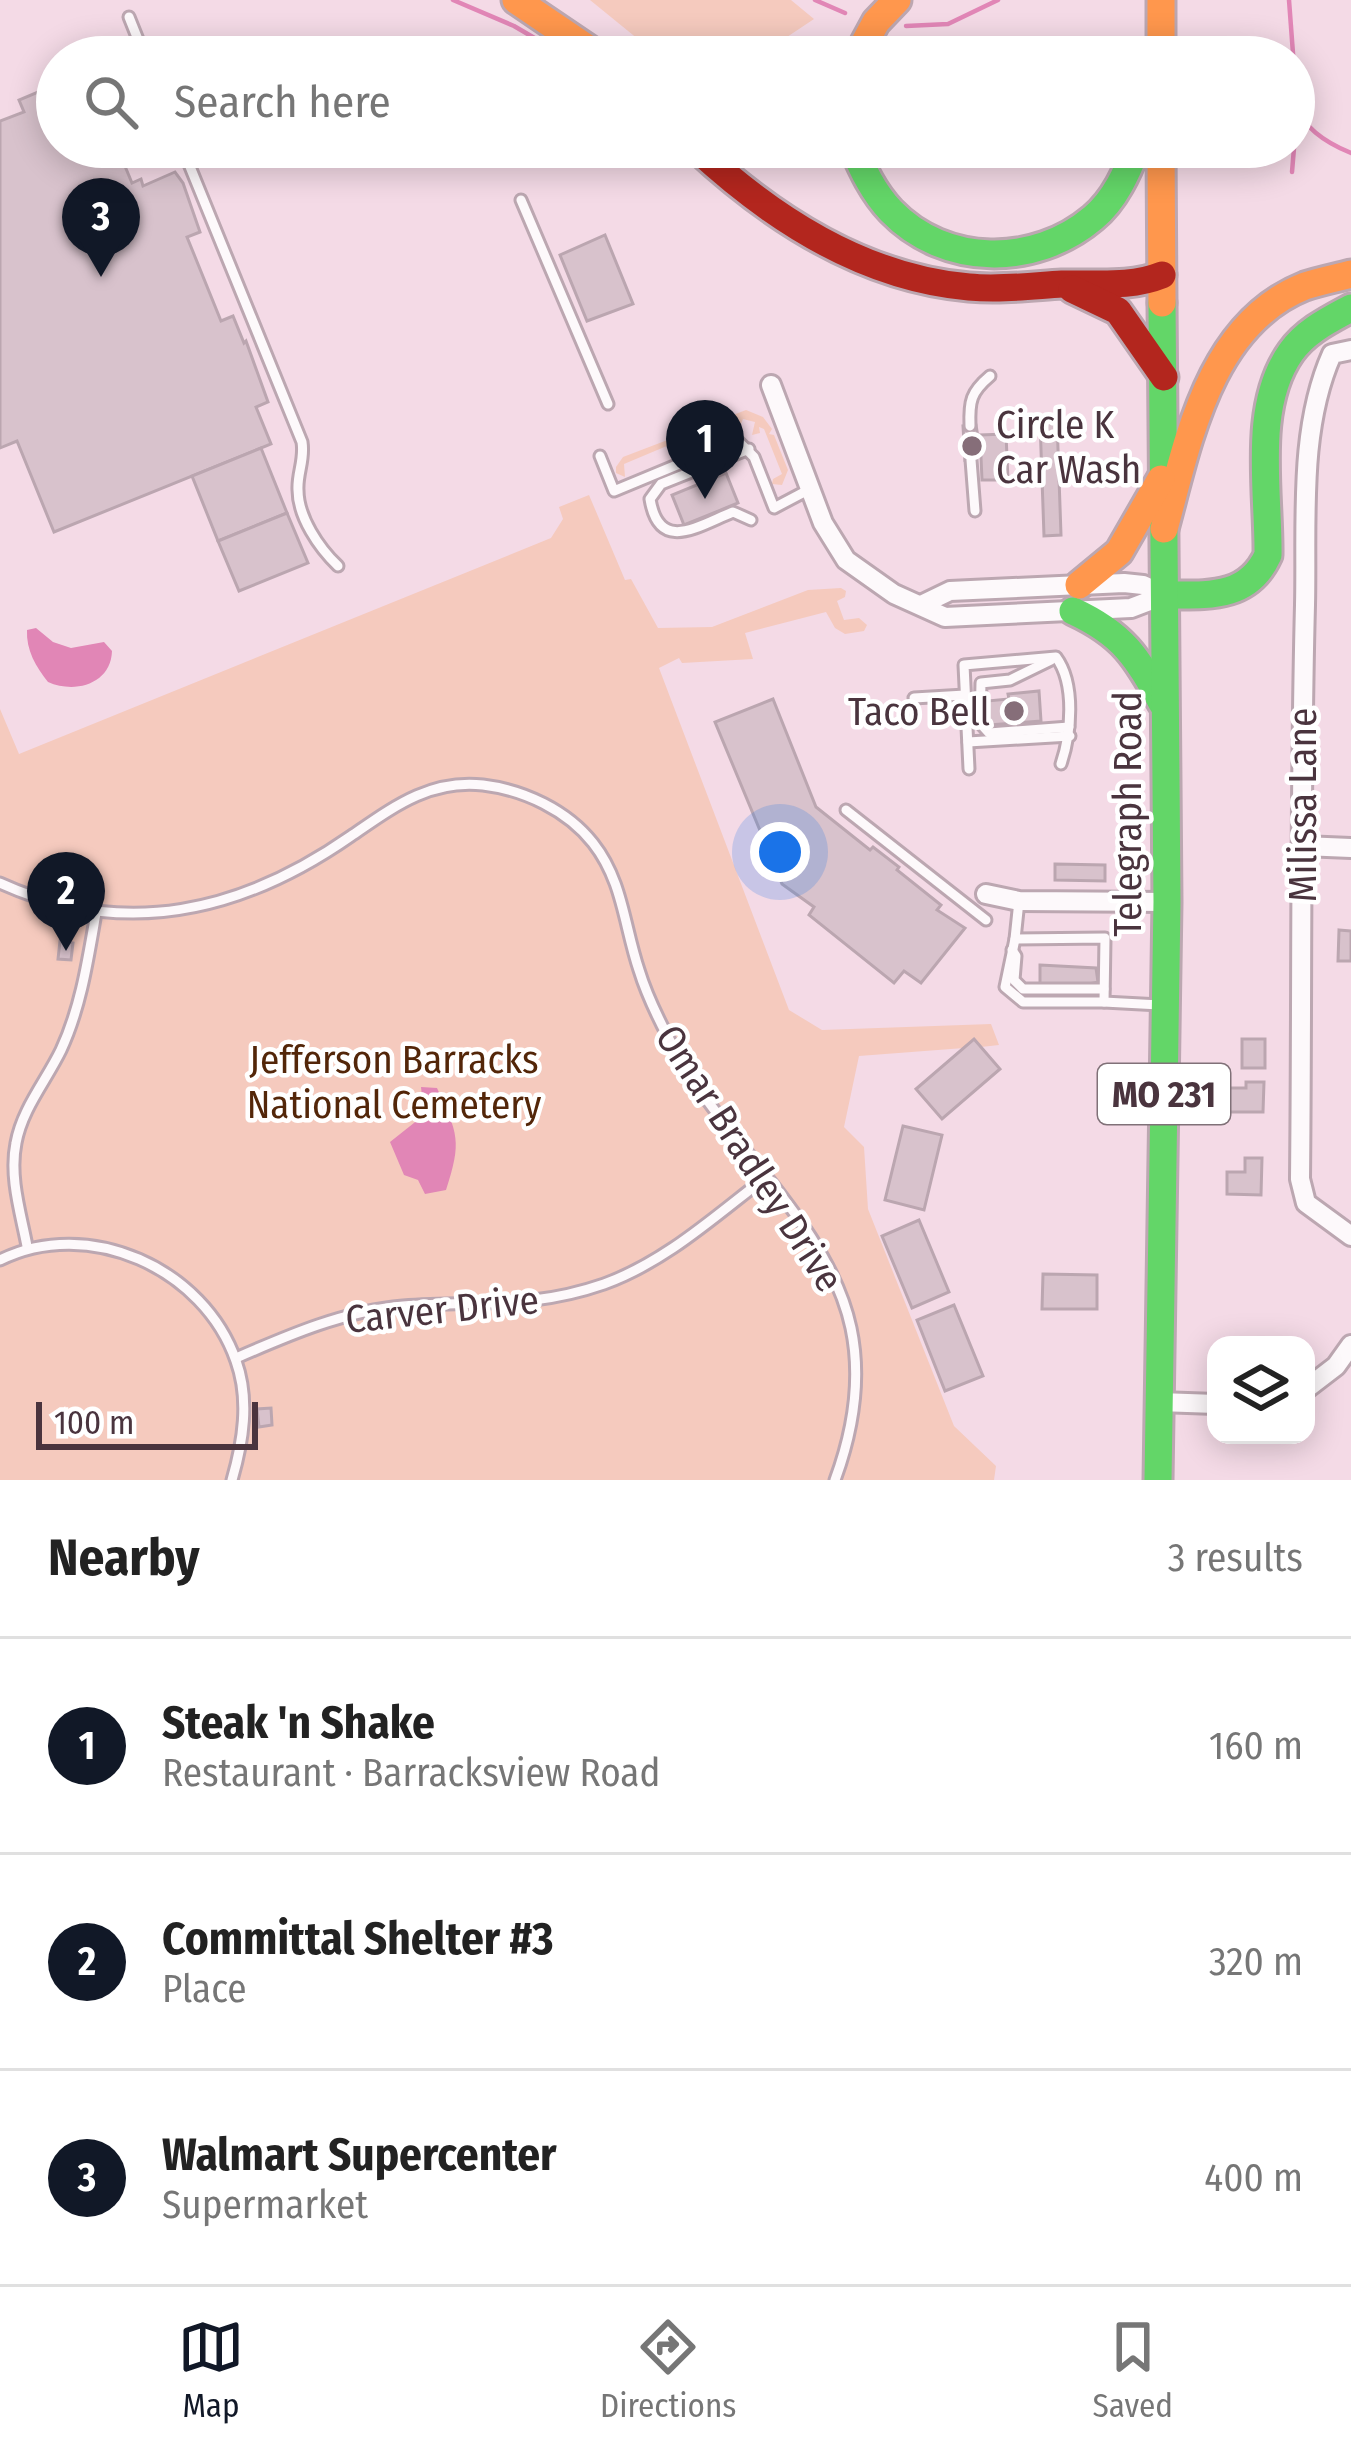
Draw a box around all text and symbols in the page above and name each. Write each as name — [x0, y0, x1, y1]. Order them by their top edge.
search box — [36, 36, 1315, 168]
icon: search — [78, 69, 144, 135]
text: Search here — [174, 75, 391, 129]
pin: 3 — [62, 178, 140, 277]
pin: 1 — [666, 400, 744, 499]
place label: Circle K Car Wash — [996, 402, 1141, 493]
marker: Circle K Car Wash — [959, 433, 985, 459]
place label: Taco Bell — [848, 689, 990, 735]
street label: Telegraph Road — [1105, 691, 1151, 937]
marker: Taco Bell — [1001, 698, 1027, 724]
street label: Milissa Lane — [1280, 708, 1326, 902]
your location — [750, 822, 810, 882]
pin: 2 — [27, 852, 105, 951]
street label: Omar Bradley Drive — [646, 1017, 852, 1300]
park label: Jefferson Barracks National Cemetery — [247, 1037, 542, 1128]
road number: MO 231 — [1098, 1064, 1230, 1124]
street label: Carver Drive — [343, 1277, 541, 1343]
map controls — [1207, 1336, 1315, 1444]
button: layers — [1207, 1336, 1315, 1444]
scale bar — [36, 1396, 258, 1449]
text: 100 m — [54, 1403, 134, 1443]
text: Nearby — [48, 1527, 200, 1589]
text: 3 results — [1168, 1535, 1303, 1581]
text: Steak 'n Shake — [162, 1696, 435, 1750]
text: 1 — [79, 1723, 95, 1769]
text: 160 m — [1209, 1723, 1303, 1769]
text: Restaurant · Barracksview Road — [162, 1750, 660, 1796]
text: Committal Shelter #3 — [162, 1912, 554, 1966]
text: 2 — [78, 1939, 96, 1985]
text: 320 m — [1209, 1939, 1303, 1985]
text: Place — [162, 1966, 246, 2012]
text: Walmart Supercenter — [162, 2128, 557, 2182]
text: 3 — [78, 2155, 96, 2201]
text: 400 m — [1204, 2155, 1303, 2201]
text: Supermarket — [162, 2182, 368, 2228]
tab: Map — [178, 2314, 244, 2426]
tab: Directions — [600, 2314, 736, 2426]
tab: Saved — [1092, 2314, 1173, 2426]

